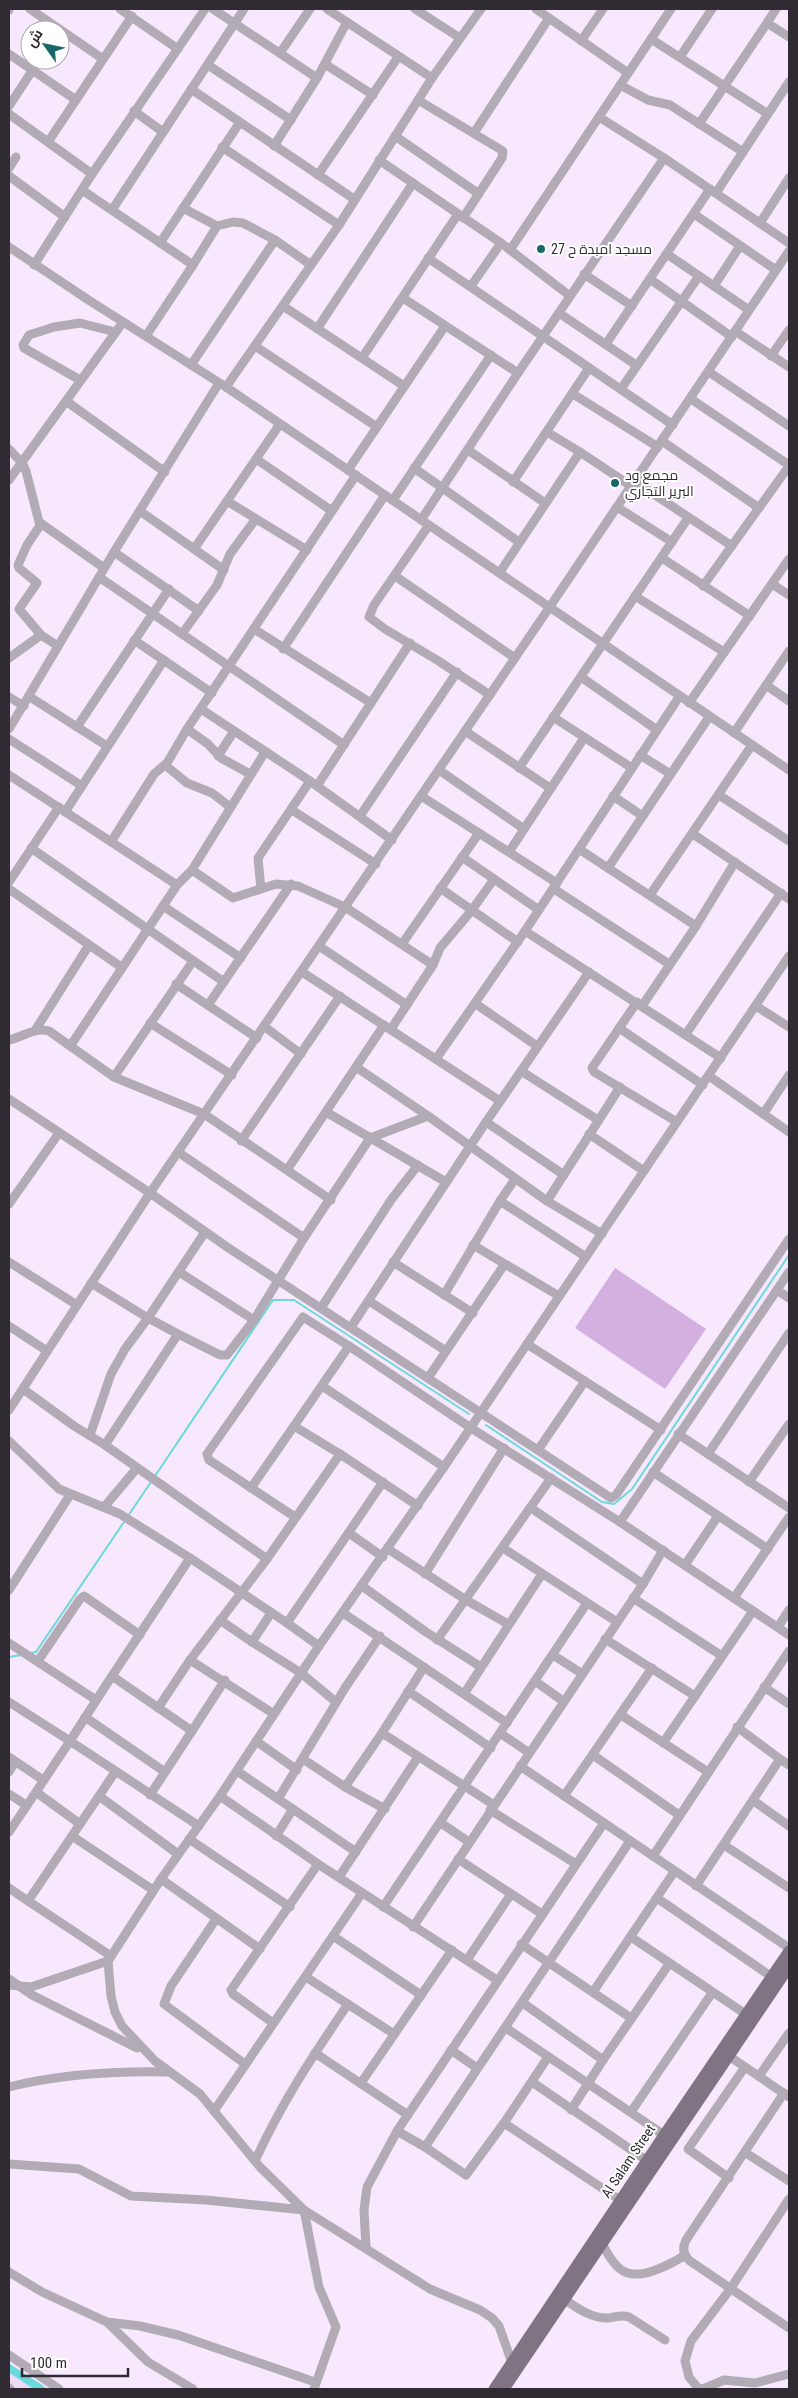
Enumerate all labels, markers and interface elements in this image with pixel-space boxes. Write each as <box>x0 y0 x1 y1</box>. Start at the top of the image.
north arrow <box>20 20 70 70</box>
text: ش <box>22 26 47 50</box>
place label: مسجد امبدة ح 27 <box>551 241 652 258</box>
marker: مسجد امبدة ح 27 <box>535 243 547 255</box>
place label: مجمع ود البرير التجاري <box>625 467 694 503</box>
marker: مجمع ود البرير التجاري <box>609 477 621 489</box>
street label: Al Salam Street <box>598 2121 658 2201</box>
scale bar <box>22 2346 129 2378</box>
text: 100 m <box>30 2354 67 2372</box>

